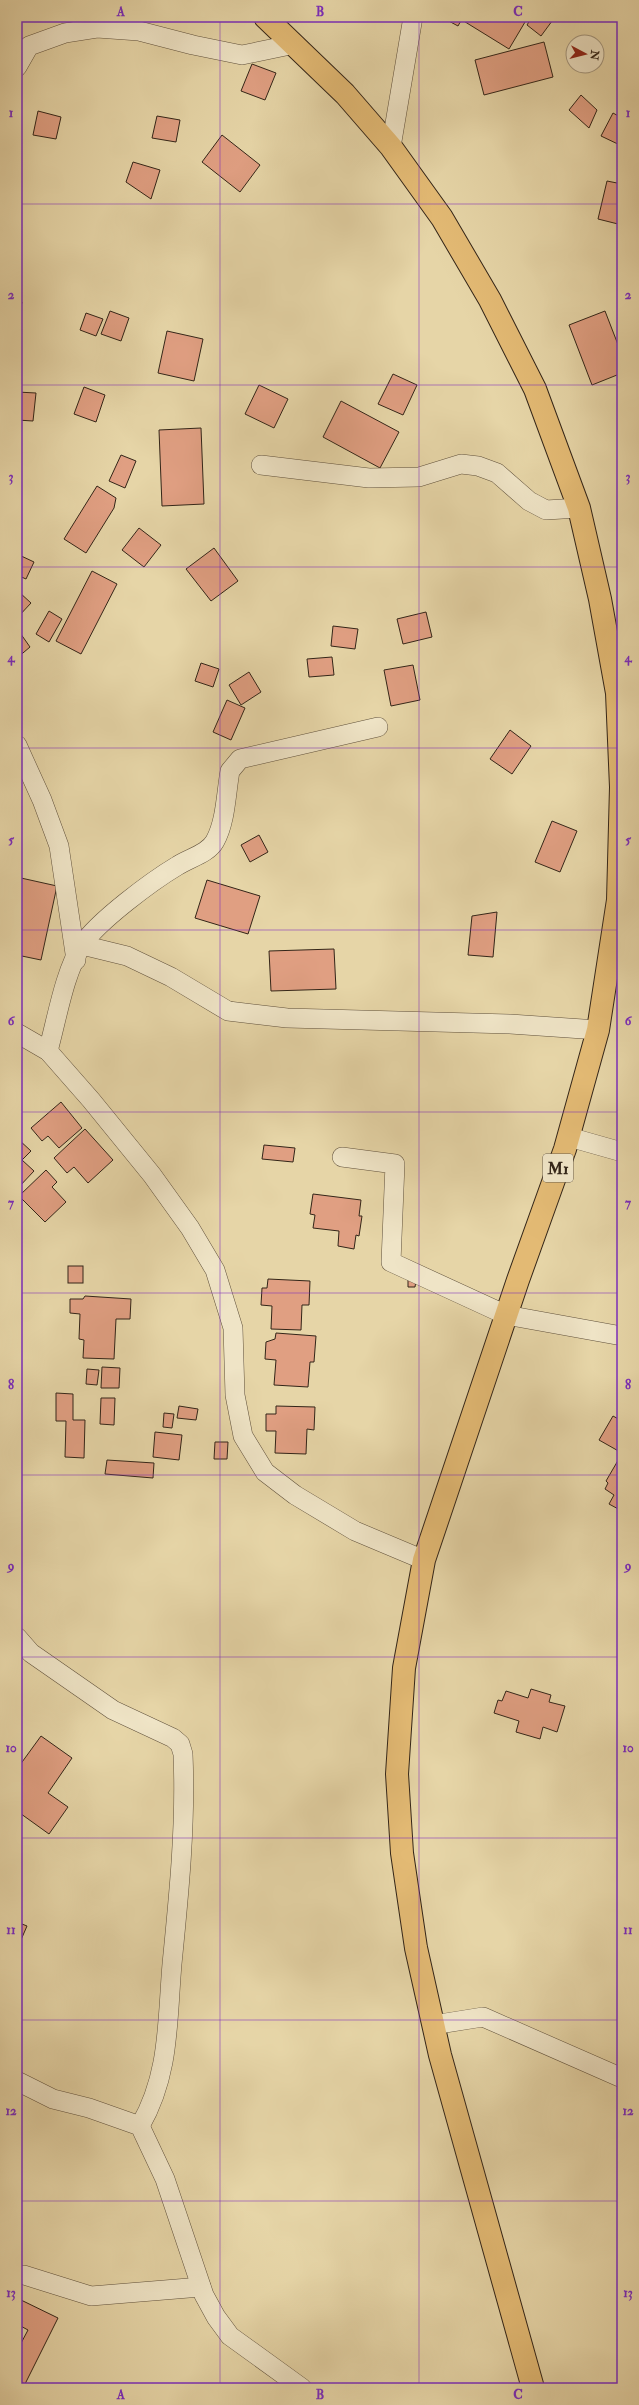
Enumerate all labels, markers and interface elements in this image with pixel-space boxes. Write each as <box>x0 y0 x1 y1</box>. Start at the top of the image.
text: A <box>116 4 126 20</box>
text: B <box>316 4 324 20</box>
text: C <box>513 4 523 20</box>
north arrow <box>565 34 605 74</box>
text: N <box>587 48 602 62</box>
text: 1 <box>9 105 14 121</box>
text: 1 <box>626 105 631 121</box>
text: 2 <box>8 287 15 303</box>
text: 2 <box>625 287 632 303</box>
text: 3 <box>9 469 14 485</box>
text: 3 <box>626 469 631 485</box>
text: 4 <box>6 650 15 666</box>
text: 4 <box>623 650 632 666</box>
text: 5 <box>8 832 14 848</box>
text: 5 <box>625 832 631 848</box>
text: 6 <box>8 1013 16 1029</box>
text: 6 <box>625 1013 633 1029</box>
road number: M1 <box>543 1154 573 1182</box>
text: 7 <box>8 1195 15 1211</box>
text: 7 <box>625 1195 632 1211</box>
text: 8 <box>8 1377 14 1393</box>
text: 8 <box>625 1377 631 1393</box>
text: 9 <box>6 1558 15 1574</box>
text: 9 <box>623 1558 632 1574</box>
text: 10 <box>5 1740 17 1756</box>
text: 10 <box>622 1740 634 1756</box>
text: 11 <box>6 1922 16 1938</box>
text: 11 <box>623 1922 633 1938</box>
text: 12 <box>5 2103 17 2119</box>
text: 12 <box>622 2103 634 2119</box>
text: 13 <box>6 2285 16 2301</box>
text: 13 <box>623 2285 633 2301</box>
text: A <box>116 2387 126 2403</box>
text: B <box>316 2387 324 2403</box>
text: C <box>513 2387 523 2403</box>

